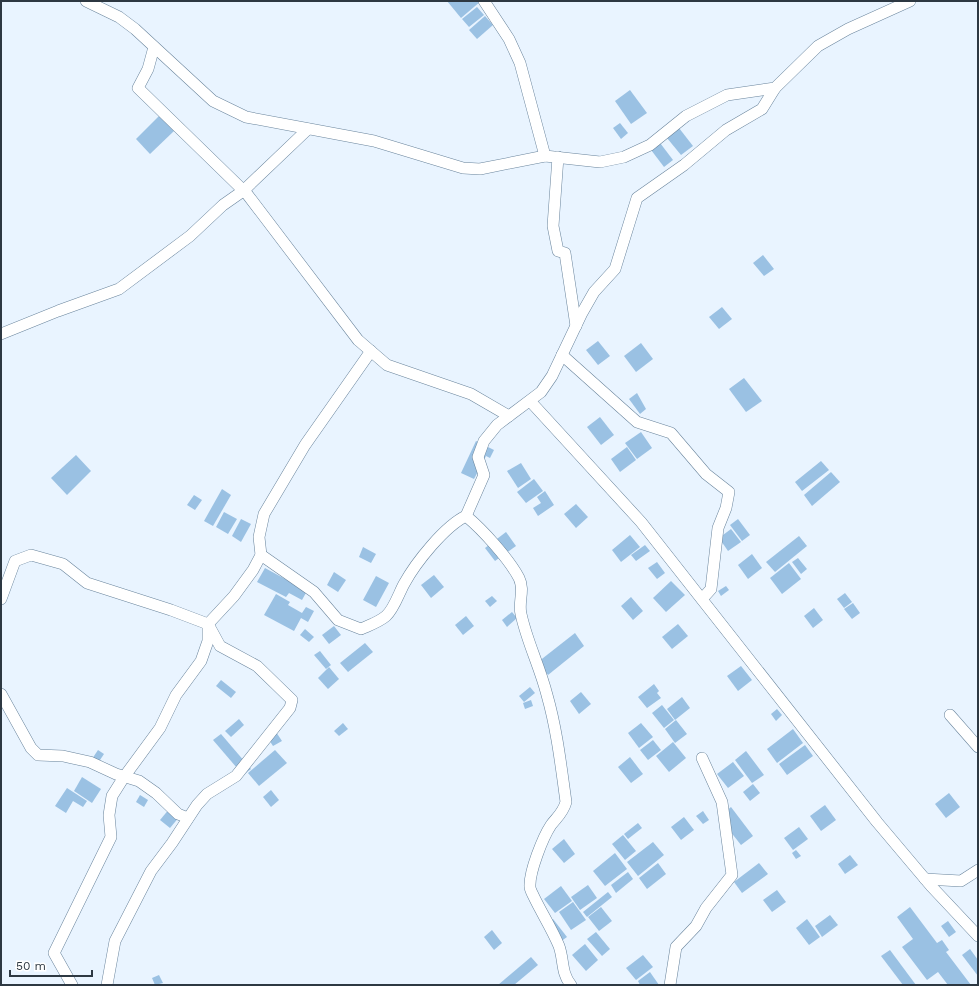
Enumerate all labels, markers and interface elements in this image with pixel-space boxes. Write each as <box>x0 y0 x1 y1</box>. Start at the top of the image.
scale bar <box>10 952 92 978</box>
text: 50 m <box>16 959 46 973</box>

